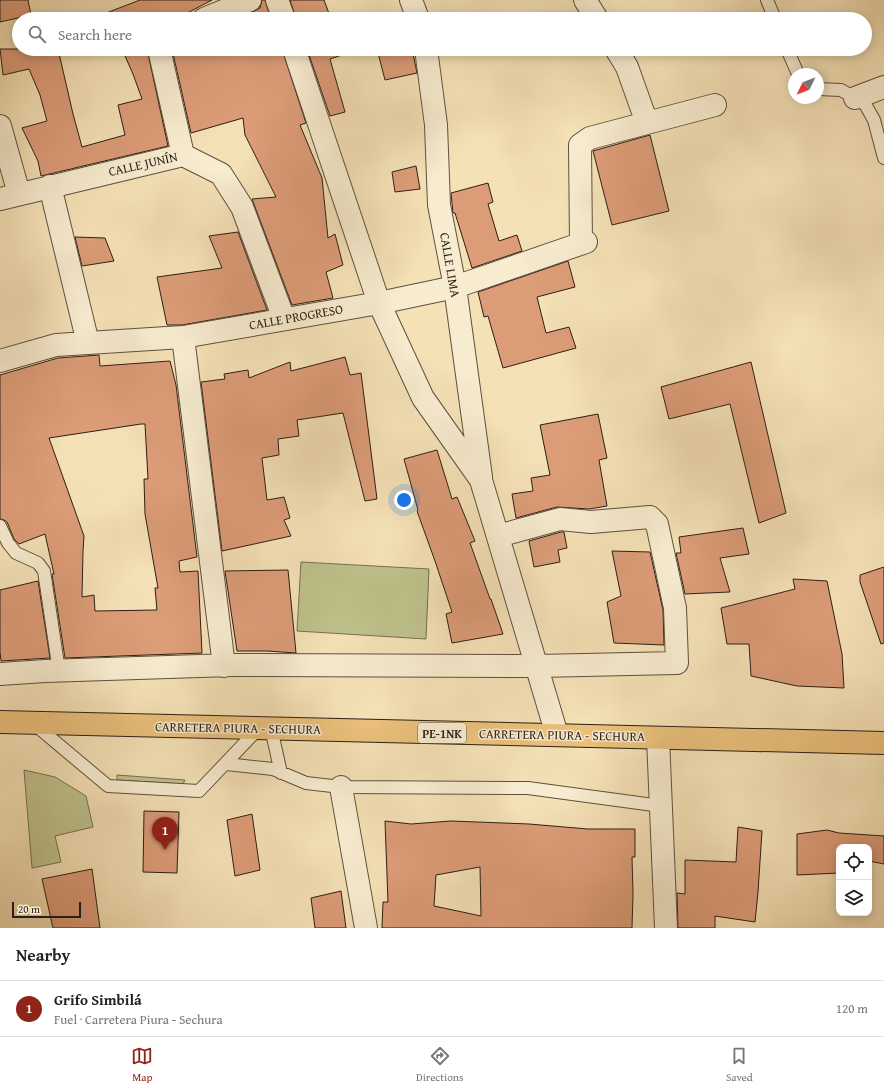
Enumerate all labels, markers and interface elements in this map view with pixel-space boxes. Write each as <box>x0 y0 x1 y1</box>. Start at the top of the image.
search box <box>12 12 872 56</box>
icon: search <box>26 23 48 45</box>
text: Search here <box>58 24 132 45</box>
north arrow <box>788 68 824 104</box>
street label: CALLE JUNÍN <box>107 147 180 181</box>
street label: CALLE LIMA <box>435 231 465 299</box>
street label: CALLE PROGRESO <box>248 299 345 335</box>
your location <box>394 490 414 510</box>
street label: CARRETERA PIURA - SECHURA <box>155 717 321 739</box>
road number: PE-1NK <box>418 723 466 743</box>
street label: CARRETERA PIURA - SECHURA <box>479 724 645 746</box>
pin: 1 <box>152 817 178 850</box>
map controls <box>836 844 872 916</box>
button: locate <box>836 844 872 880</box>
button: layers <box>836 880 872 916</box>
scale bar <box>12 900 81 919</box>
text: 20 m <box>18 901 40 917</box>
text: Nearby <box>16 942 70 967</box>
text: Grifo Simbilá <box>54 989 142 1010</box>
text: 1 <box>26 999 32 1018</box>
text: 120 m <box>836 999 868 1018</box>
text: Fuel · Carretera Piura - Sechura <box>54 1010 223 1029</box>
tab: Map <box>131 1045 153 1085</box>
tab: Directions <box>416 1045 463 1085</box>
tab: Saved <box>726 1045 753 1085</box>

